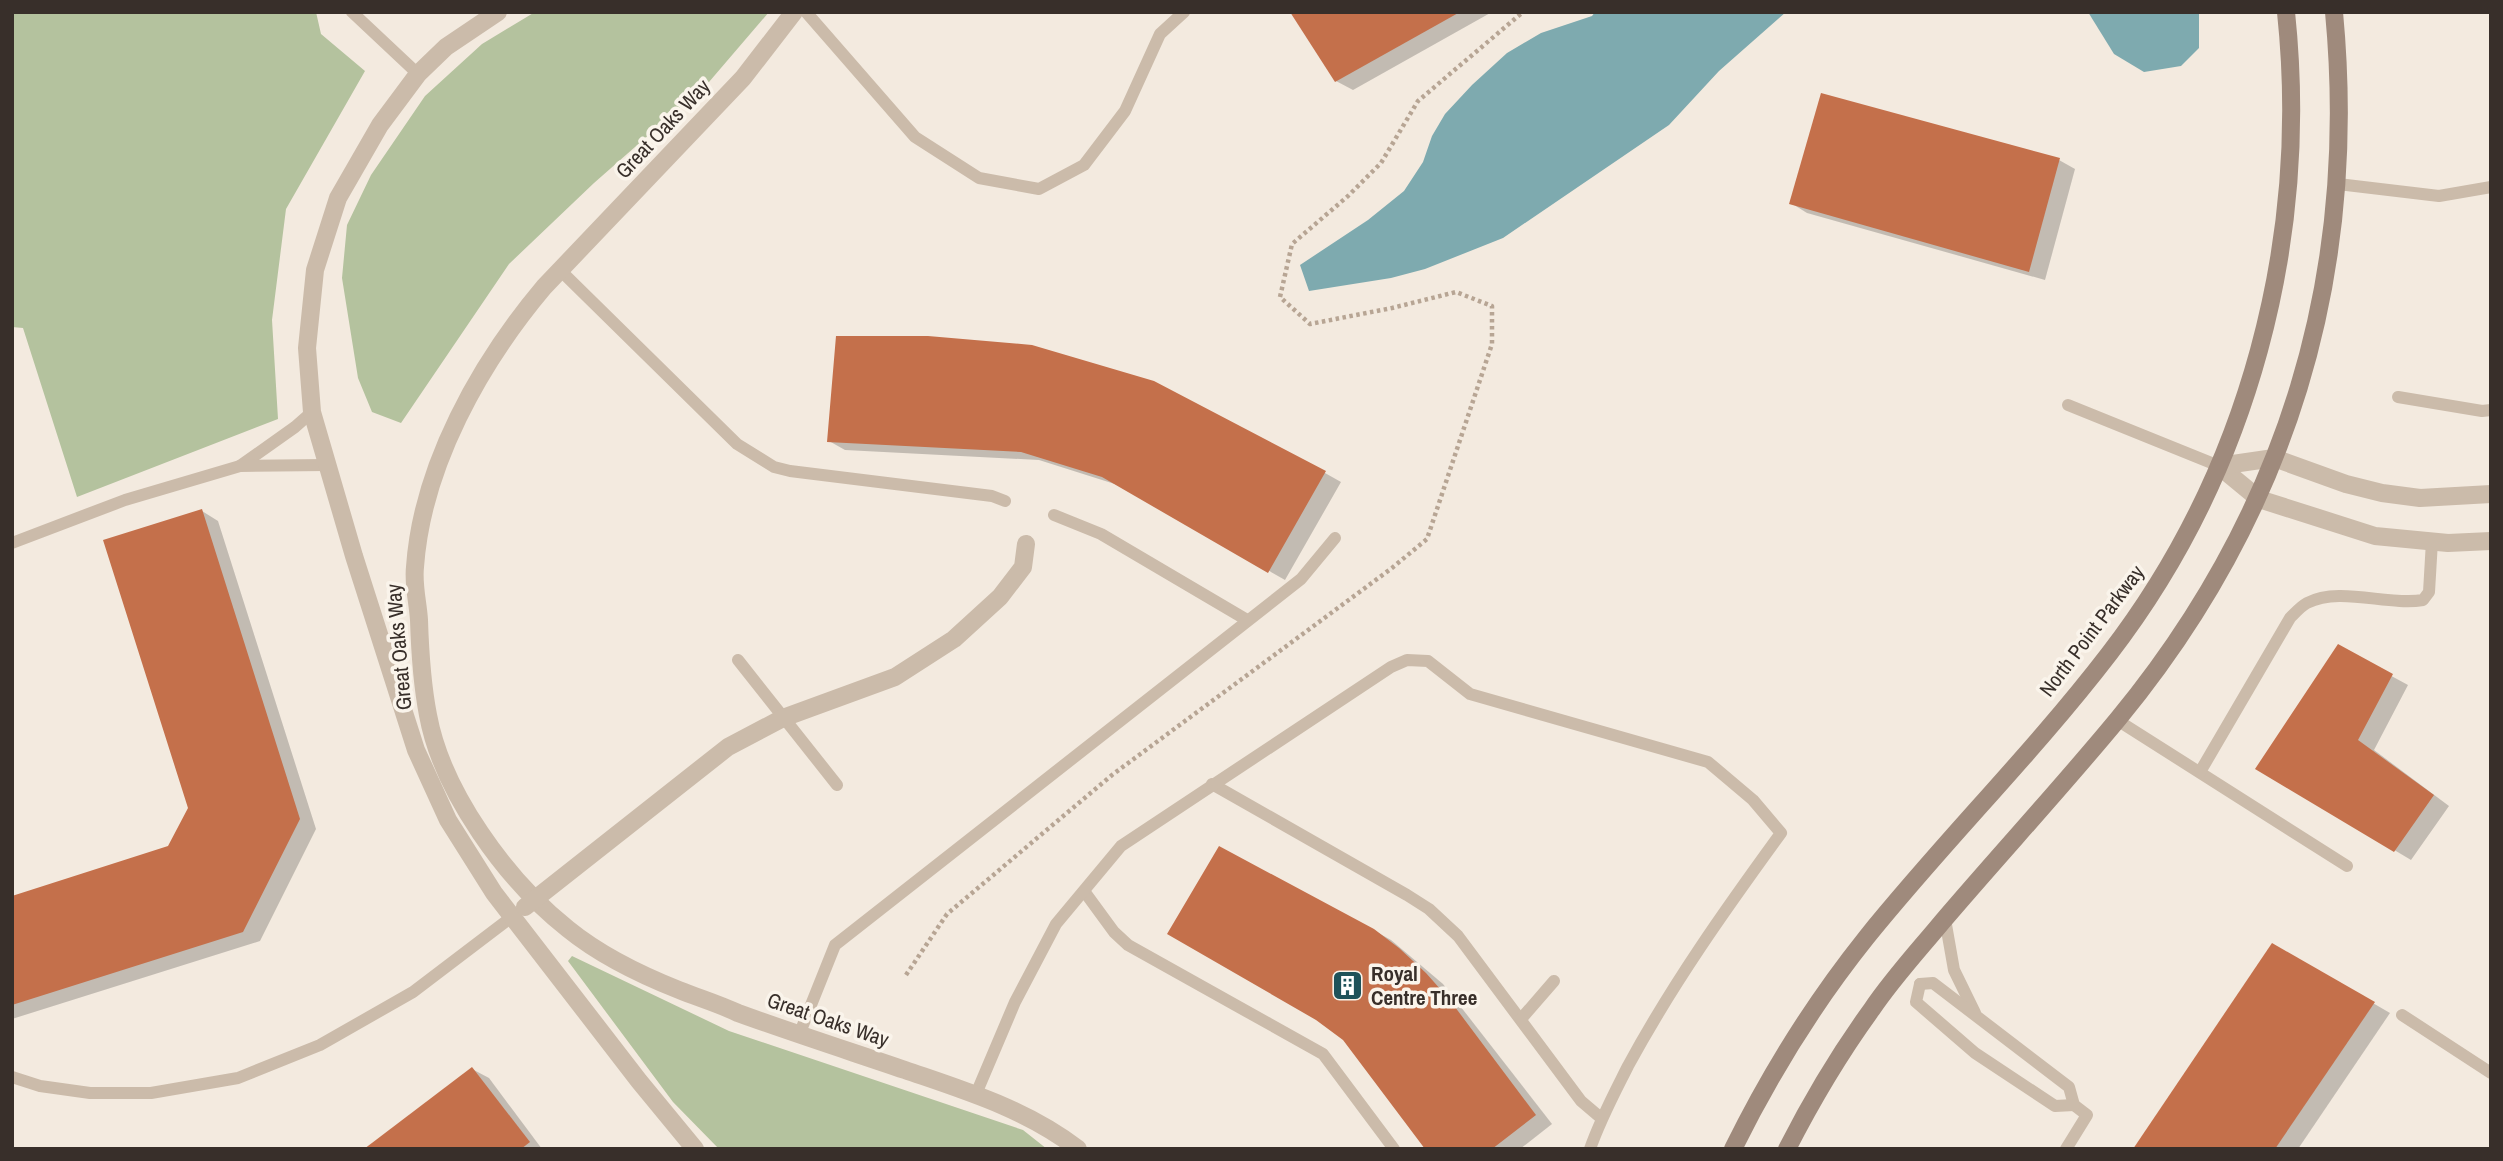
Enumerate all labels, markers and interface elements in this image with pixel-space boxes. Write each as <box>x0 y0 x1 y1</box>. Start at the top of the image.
street label: Great Oaks Way <box>609 72 717 185</box>
street label: North Point Parkway <box>2033 559 2151 702</box>
street label: Great Oaks Way <box>379 582 418 711</box>
place label: Royal Centre Three <box>1371 959 1477 1012</box>
building icon: Royal Centre Three <box>1331 969 1365 1003</box>
street label: Great Oaks Way <box>764 985 893 1054</box>

